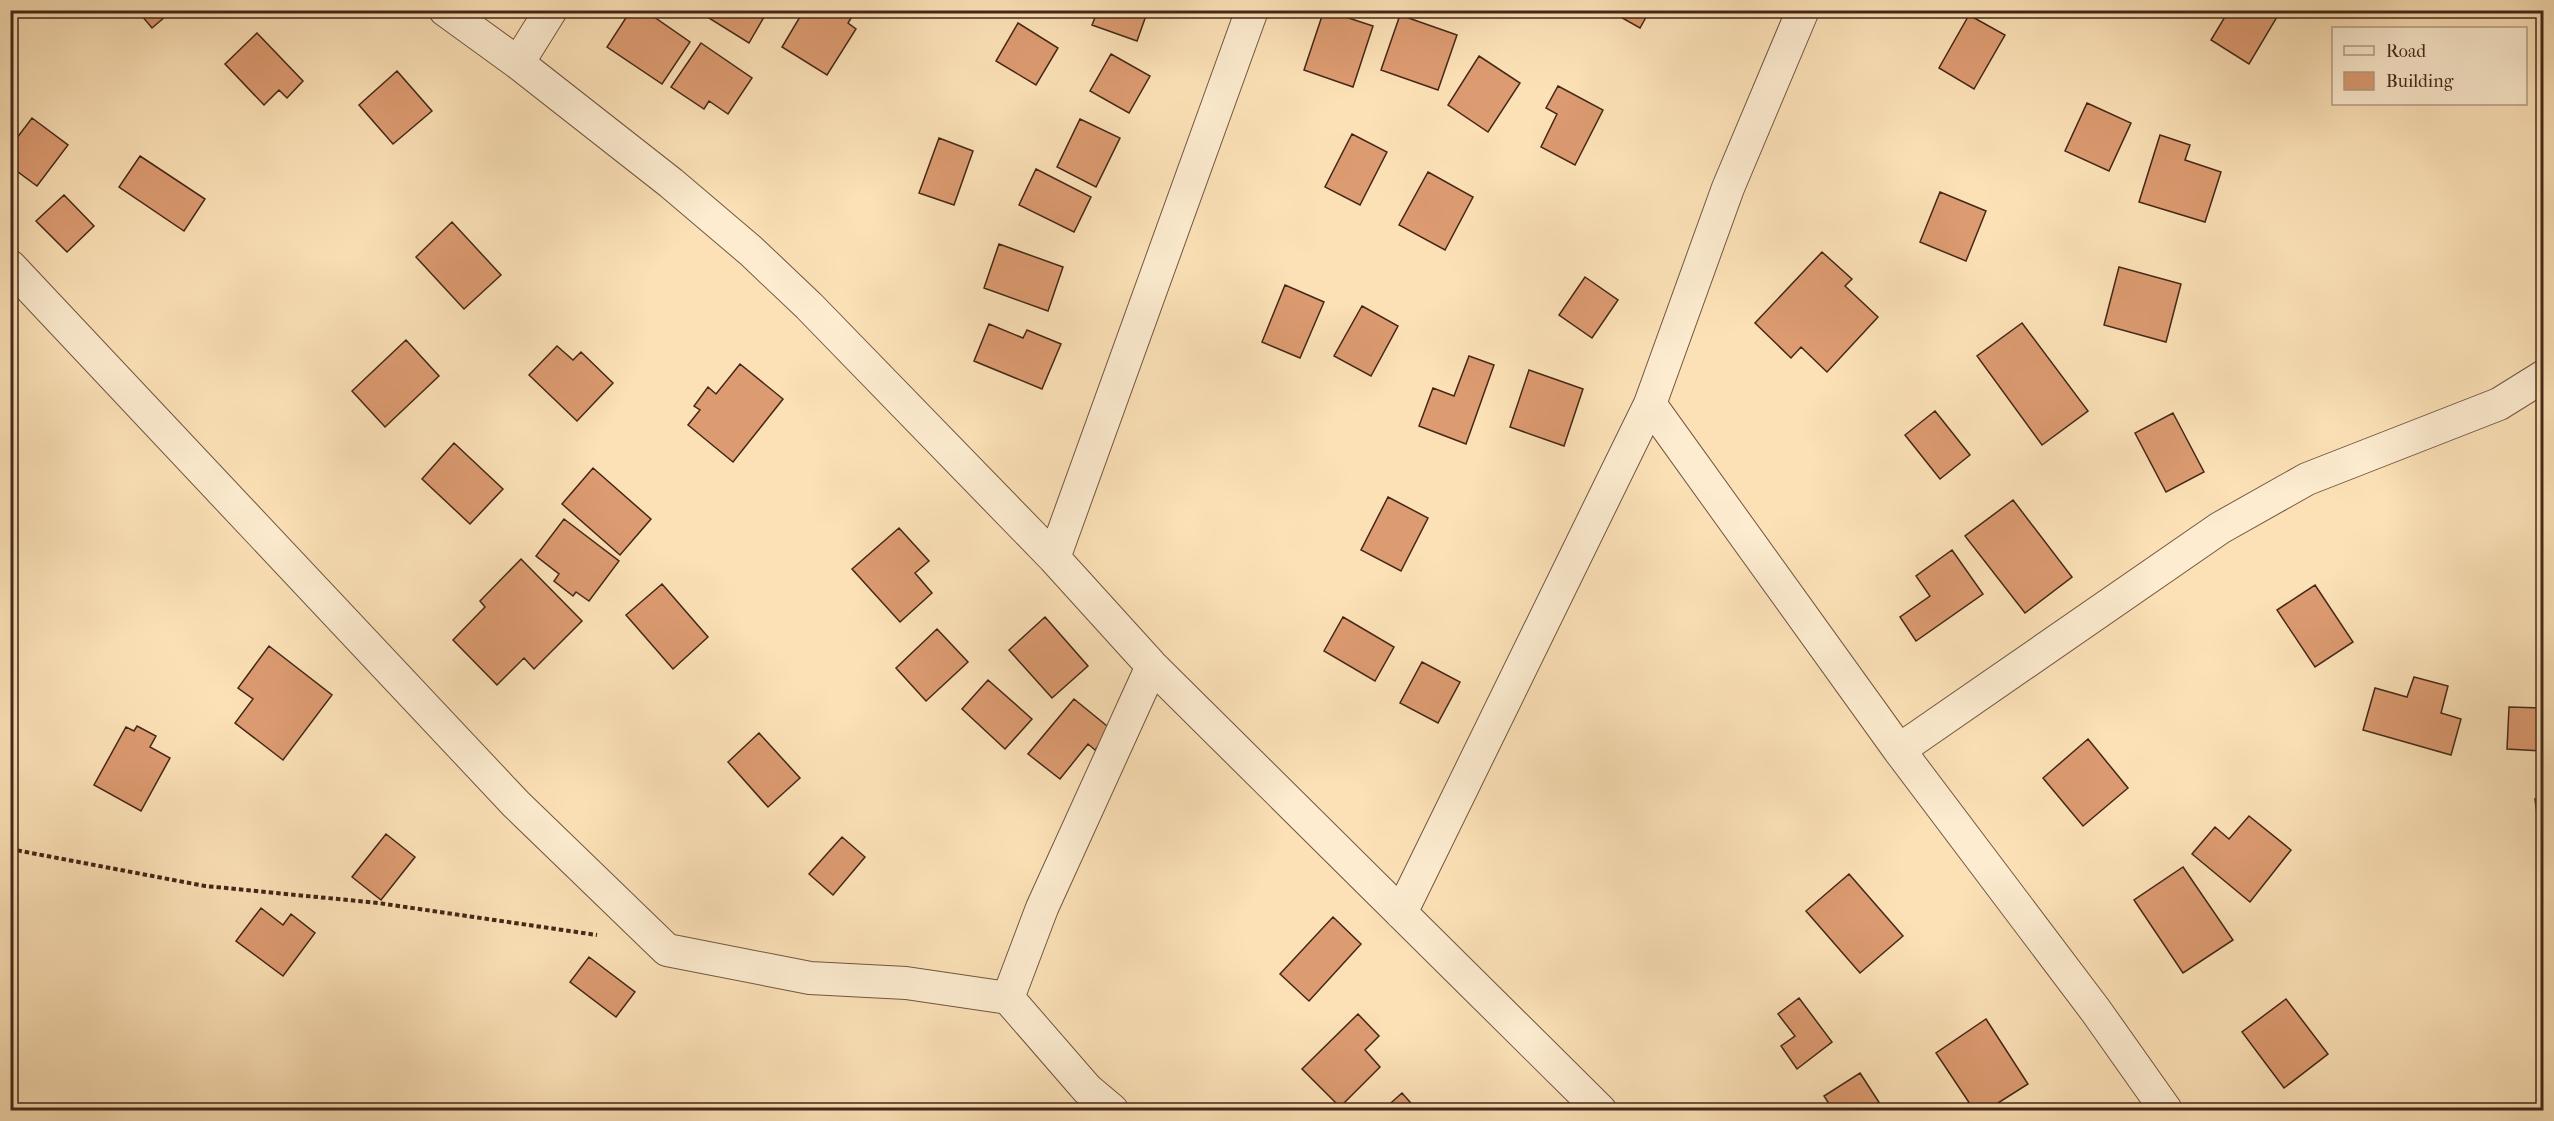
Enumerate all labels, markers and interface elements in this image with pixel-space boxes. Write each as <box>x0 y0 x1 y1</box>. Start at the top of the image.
legend <box>2332 27 2527 105</box>
text: Road <box>2386 41 2426 62</box>
text: Building <box>2386 71 2454 92</box>

